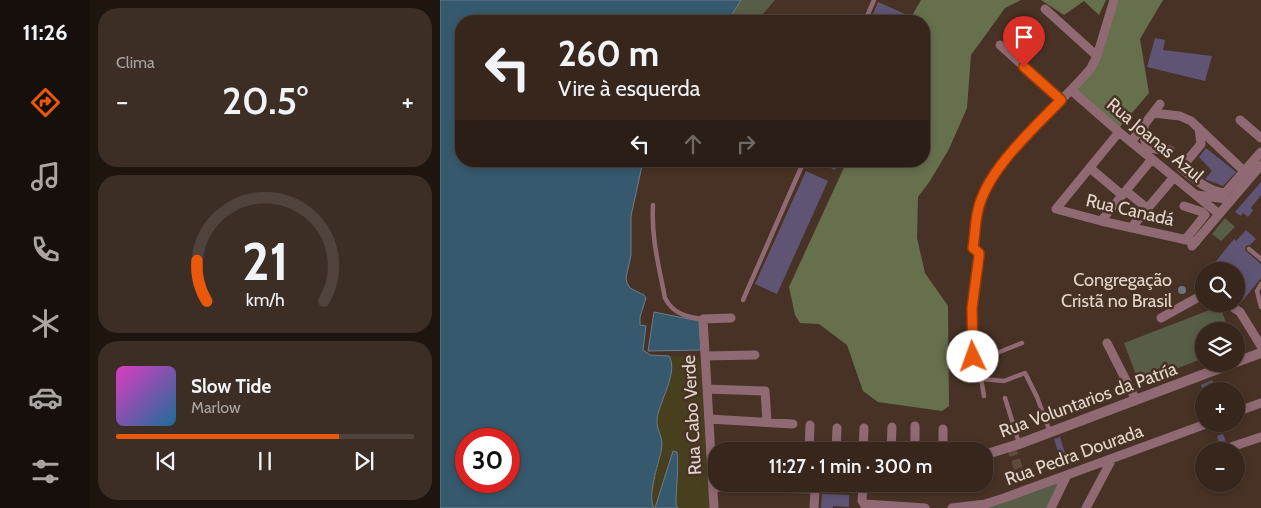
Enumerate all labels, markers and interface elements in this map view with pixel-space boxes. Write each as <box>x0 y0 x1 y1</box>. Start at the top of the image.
pin <box>1003 16 1045 67</box>
text: 11:26 <box>22 19 68 46</box>
icon: arrive <box>1010 23 1038 51</box>
text: 260 m <box>558 32 659 75</box>
icon: left <box>475 35 540 100</box>
text: Clima <box>116 53 155 72</box>
text: Vire à esquerda <box>558 75 700 102</box>
text: 20.5° <box>222 77 308 124</box>
text: − <box>116 84 128 118</box>
text: + <box>402 84 414 118</box>
icon: directions <box>28 85 63 120</box>
street label: Rua Joanas Azul <box>1102 93 1208 187</box>
icon: left <box>626 130 654 158</box>
icon: ahead <box>679 130 707 158</box>
icon: right <box>732 130 760 158</box>
icon: music <box>28 159 63 194</box>
street label: Rua Canadá <box>1084 189 1177 231</box>
text: 21 <box>242 230 288 293</box>
icon: phone <box>28 232 63 267</box>
map controls <box>1195 262 1245 492</box>
button: search <box>1195 262 1245 312</box>
place label: Congregação Cristã no Brasil <box>1061 269 1173 312</box>
marker: Congregação Cristã no Brasil <box>1176 284 1188 296</box>
text: km/h <box>245 289 285 310</box>
icon: climate <box>28 306 63 341</box>
button: layers <box>1195 322 1245 372</box>
position arrow <box>946 330 998 382</box>
street label: Rua Cabo Verde <box>678 354 706 476</box>
street label: Rua Voluntarios da Patría <box>996 358 1180 442</box>
text: Slow Tide <box>191 375 271 398</box>
icon: car <box>28 380 63 415</box>
button: + <box>1195 382 1245 432</box>
text: Marlow <box>191 398 241 417</box>
street label: Rua Pedra Dourada <box>1002 420 1146 490</box>
speed limit sign: 30 <box>455 428 520 493</box>
button: − <box>1195 442 1245 492</box>
icon: previous <box>152 447 180 475</box>
icon: pause <box>251 447 279 475</box>
icon: next <box>350 447 378 475</box>
icon: filters <box>28 454 63 489</box>
text: 11:27 · 1 min · 300 m <box>769 455 932 478</box>

